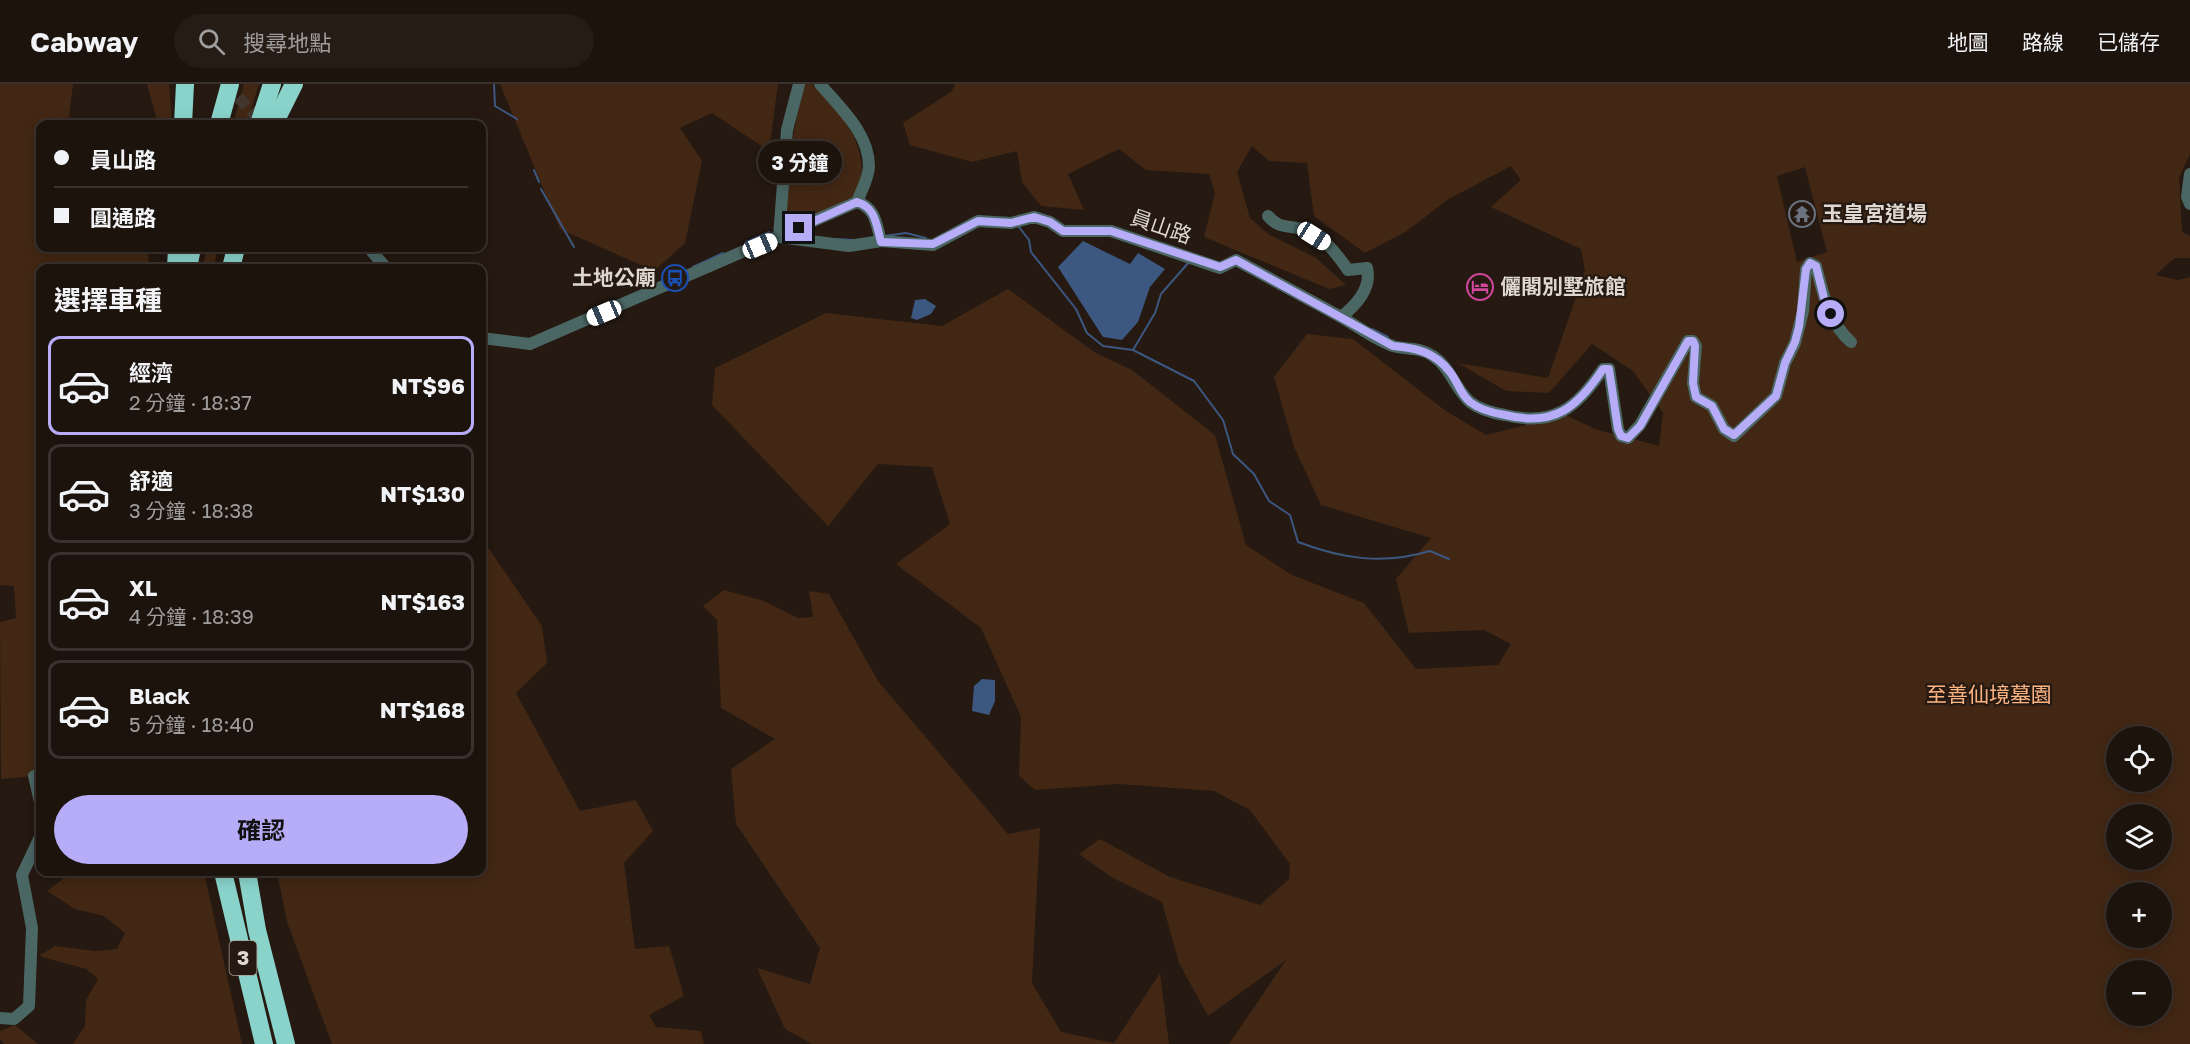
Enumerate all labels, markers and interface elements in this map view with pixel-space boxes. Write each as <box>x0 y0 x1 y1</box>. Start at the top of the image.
search box <box>174 14 594 68</box>
text: Cabway <box>30 25 138 58</box>
icon: search <box>195 25 228 58</box>
text: 搜尋地點 <box>243 29 331 56</box>
text: 地圖 <box>1947 29 1989 55</box>
text: 路線 <box>2022 29 2064 55</box>
text: 已儲存 <box>2097 29 2160 55</box>
callout: 3 分鐘 <box>757 141 841 183</box>
text: 員山路 <box>90 146 156 173</box>
text: 3 分鐘 <box>771 150 829 174</box>
temple icon: 玉皇宮道場 <box>1787 199 1817 229</box>
place label: 玉皇宮道場 <box>1822 200 1927 226</box>
text: 圓通路 <box>90 204 156 231</box>
street label: 員山路 <box>1127 204 1195 249</box>
route end <box>785 214 812 241</box>
car <box>1294 219 1334 253</box>
car <box>740 231 780 261</box>
bus stop icon: 土地公廟 <box>660 263 690 293</box>
place label: 土地公廟 <box>572 264 656 290</box>
hotel icon: 儷閣別墅旅館 <box>1465 272 1495 302</box>
place label: 儷閣別墅旅館 <box>1500 273 1626 299</box>
text: 選擇車種 <box>54 284 162 316</box>
car <box>584 298 624 328</box>
route start <box>1817 300 1844 327</box>
icon: car <box>57 359 111 413</box>
text: 經濟 <box>129 359 173 386</box>
text: NT$96 <box>391 372 465 399</box>
text: 2 分鐘 · 18:37 <box>129 390 252 414</box>
icon: car <box>57 467 111 521</box>
text: 舒適 <box>129 467 173 494</box>
text: NT$130 <box>380 480 465 507</box>
text: 3 分鐘 · 18:38 <box>129 498 254 522</box>
text: XL <box>129 574 157 601</box>
icon: car <box>57 575 111 629</box>
text: NT$163 <box>381 588 465 615</box>
text: 4 分鐘 · 18:39 <box>129 604 254 628</box>
park label: 至善仙境墓園 <box>1926 681 2052 707</box>
text: Black <box>129 682 190 709</box>
icon: car <box>57 683 111 737</box>
text: NT$168 <box>380 696 465 723</box>
text: 5 分鐘 · 18:40 <box>129 712 254 736</box>
map controls <box>2106 726 2172 1026</box>
button: locate <box>2106 726 2172 792</box>
button: 確認 <box>54 795 468 864</box>
button: layers <box>2106 804 2172 870</box>
button: + <box>2106 882 2172 948</box>
road number: 3 <box>230 941 256 975</box>
button: − <box>2106 960 2172 1026</box>

